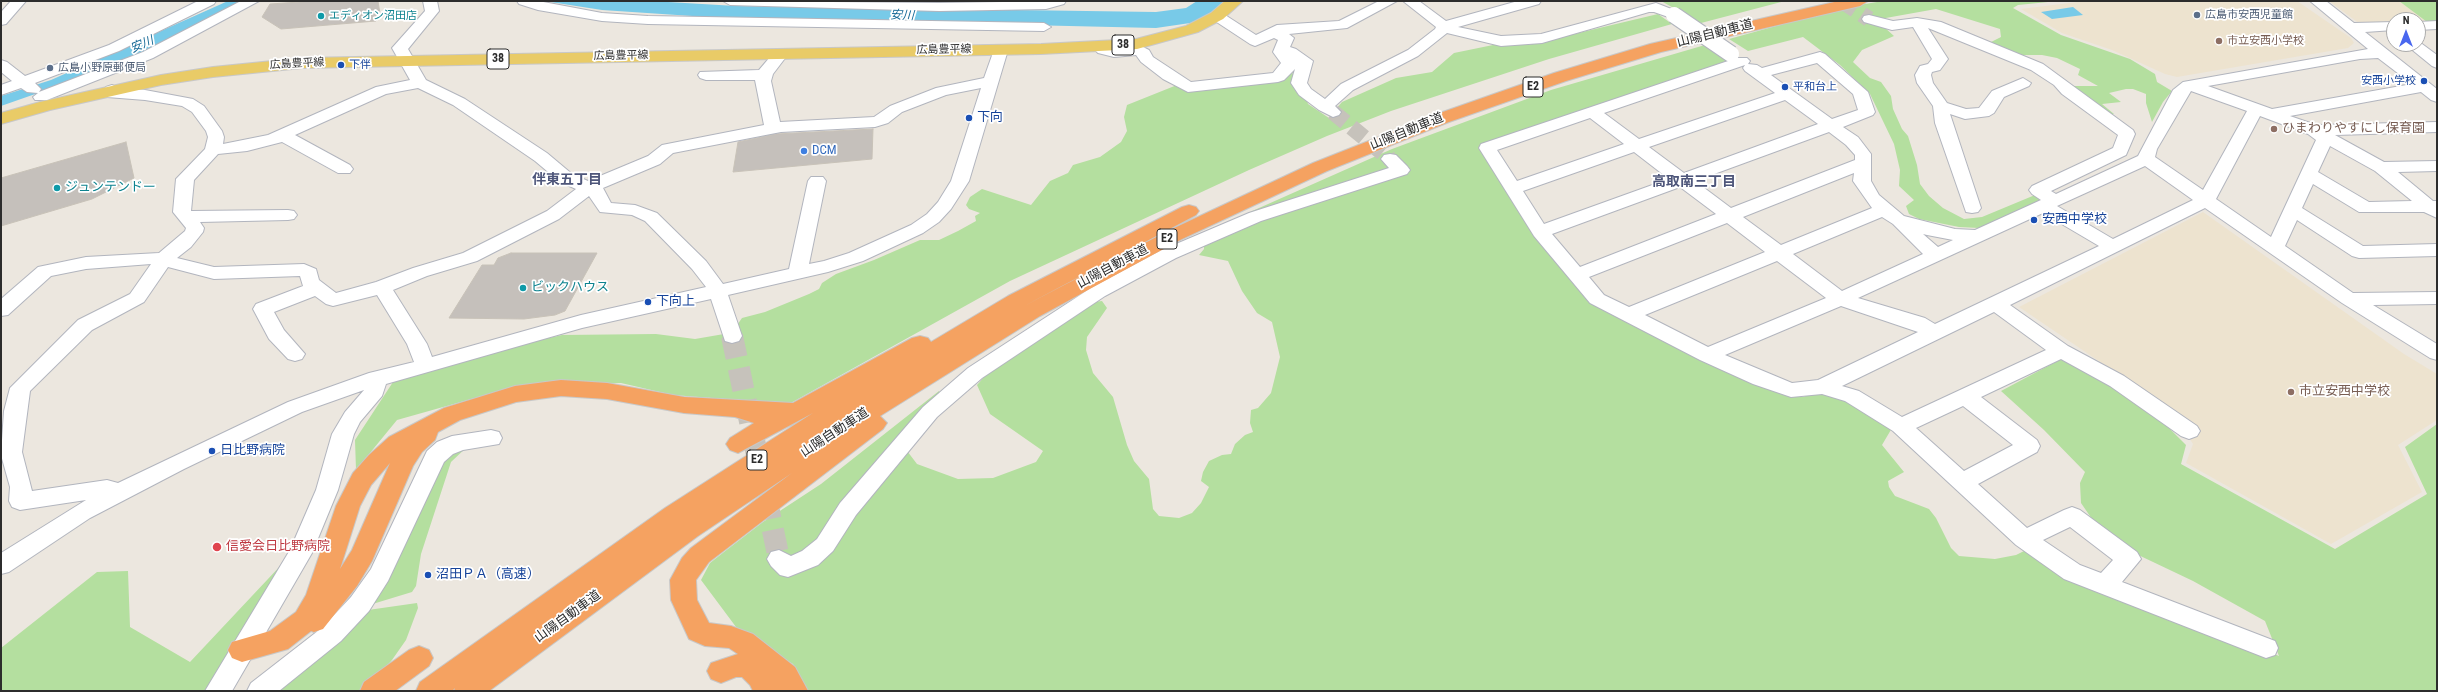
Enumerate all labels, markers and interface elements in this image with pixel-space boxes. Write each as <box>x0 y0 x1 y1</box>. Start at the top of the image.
water label: 安川 <box>890 8 914 24</box>
place label: 広島市安西児童館 <box>2205 8 2293 22</box>
place label: エディオン沼田店 <box>329 9 417 23</box>
marker: 広島市安西児童館 <box>2192 10 2202 20</box>
marker: エディオン沼田店 <box>316 11 326 21</box>
north arrow <box>2386 12 2426 52</box>
text: N <box>2403 14 2409 27</box>
street label: 山陽自動車道 <box>1675 17 1755 51</box>
water label: 安川 <box>128 34 156 56</box>
place label: 市立安西小学校 <box>2227 34 2304 48</box>
road number: 38 <box>1112 35 1134 55</box>
marker: 市立安西小学校 <box>2214 36 2224 46</box>
street label: 広島豊平線 <box>916 43 972 57</box>
road number: 38 <box>487 49 509 69</box>
street label: 広島豊平線 <box>593 49 649 63</box>
street label: 広島豊平線 <box>269 56 325 72</box>
place label: 下伴 <box>349 58 371 72</box>
marker: 下伴 <box>336 60 346 70</box>
place label: 広島小野原郵便局 <box>58 61 146 75</box>
marker: 広島小野原郵便局 <box>45 63 55 73</box>
place label: 安西小学校 <box>2361 74 2416 88</box>
marker: 安西小学校 <box>2419 76 2429 86</box>
road number: E2 <box>1523 77 1543 97</box>
place label: 平和台上 <box>1793 80 1837 94</box>
marker: 平和台上 <box>1780 82 1790 92</box>
place label: 下向 <box>977 110 1003 126</box>
street label: 山陽自動車道 <box>1368 110 1446 154</box>
marker: 下向 <box>964 113 974 123</box>
place label: ひまわりやすにし保育園 <box>2282 121 2425 137</box>
marker: ひまわりやすにし保育園 <box>2269 124 2279 134</box>
place label: DCM <box>812 143 837 159</box>
marker: DCM <box>799 146 809 156</box>
district label: 伴東五丁目 <box>532 172 602 188</box>
district label: 高取南三丁目 <box>1652 174 1736 190</box>
place label: ジュンテンドー <box>65 180 156 196</box>
marker: ジュンテンドー <box>52 183 62 193</box>
place label: 安西中学校 <box>2042 212 2107 228</box>
marker: 安西中学校 <box>2029 215 2039 225</box>
road number: E2 <box>1157 229 1177 249</box>
street label: 山陽自動車道 <box>1075 242 1151 292</box>
place label: ビックハウス <box>531 280 609 296</box>
marker: ビックハウス <box>518 283 528 293</box>
place label: 下向上 <box>656 294 695 310</box>
marker: 下向上 <box>643 297 653 307</box>
place label: 市立安西中学校 <box>2299 384 2390 400</box>
marker: 市立安西中学校 <box>2286 387 2296 397</box>
street label: 山陽自動車道 <box>798 405 872 461</box>
place label: 日比野病院 <box>220 443 285 459</box>
marker: 日比野病院 <box>207 446 217 456</box>
road number: E2 <box>747 450 767 470</box>
place label: 信愛会日比野病院 <box>226 539 330 555</box>
marker: 信愛会日比野病院 <box>211 541 223 553</box>
place label: 沼田ＰＡ（高速） <box>436 567 540 583</box>
marker: 沼田ＰＡ（高速） <box>423 570 433 580</box>
street label: 山陽自動車道 <box>532 588 604 646</box>

